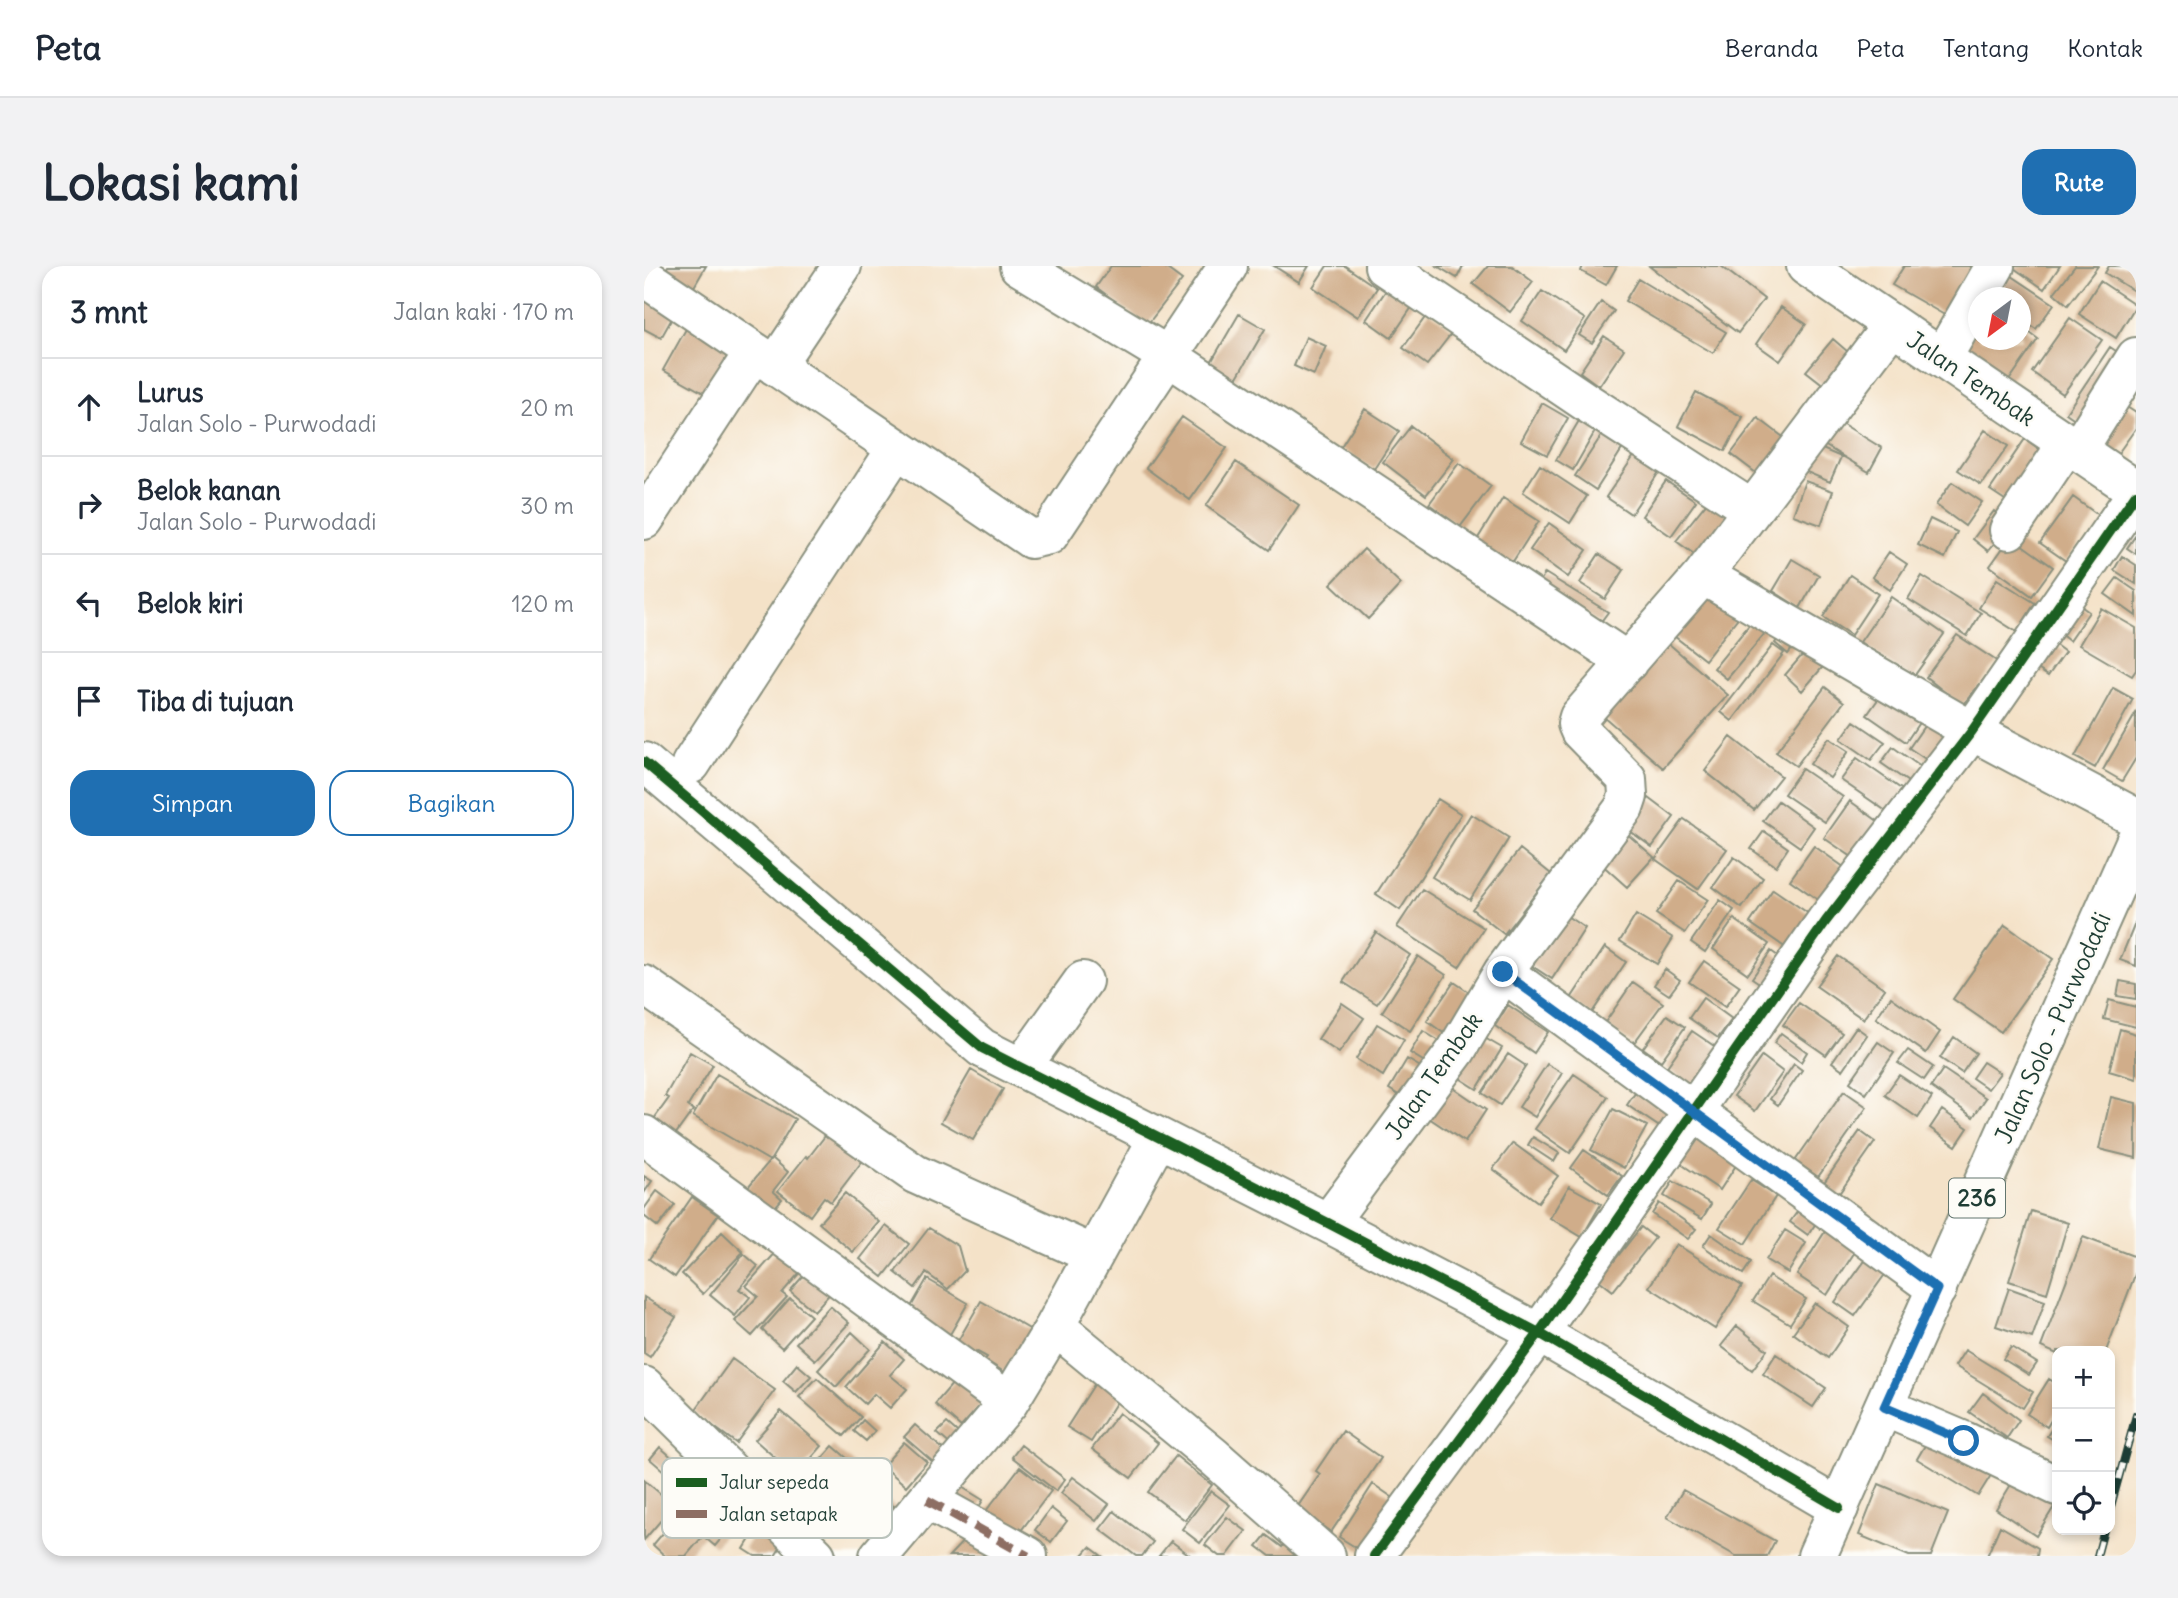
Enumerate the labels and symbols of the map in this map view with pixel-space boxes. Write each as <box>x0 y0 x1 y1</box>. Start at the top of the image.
north arrow <box>1968 287 2031 350</box>
street label: Jalan Tembak <box>1902 324 2042 432</box>
street label: Jalan Solo - Purwodadi <box>1988 907 2117 1148</box>
route end <box>1487 956 1518 987</box>
street label: Jalan Tembak <box>1378 1006 1488 1145</box>
road number: 236 <box>1949 1178 2005 1217</box>
route start <box>1948 1425 1979 1456</box>
legend <box>662 1458 892 1538</box>
text: Jalur sepeda <box>719 1470 829 1494</box>
text: Jalan setapak <box>719 1502 838 1526</box>

